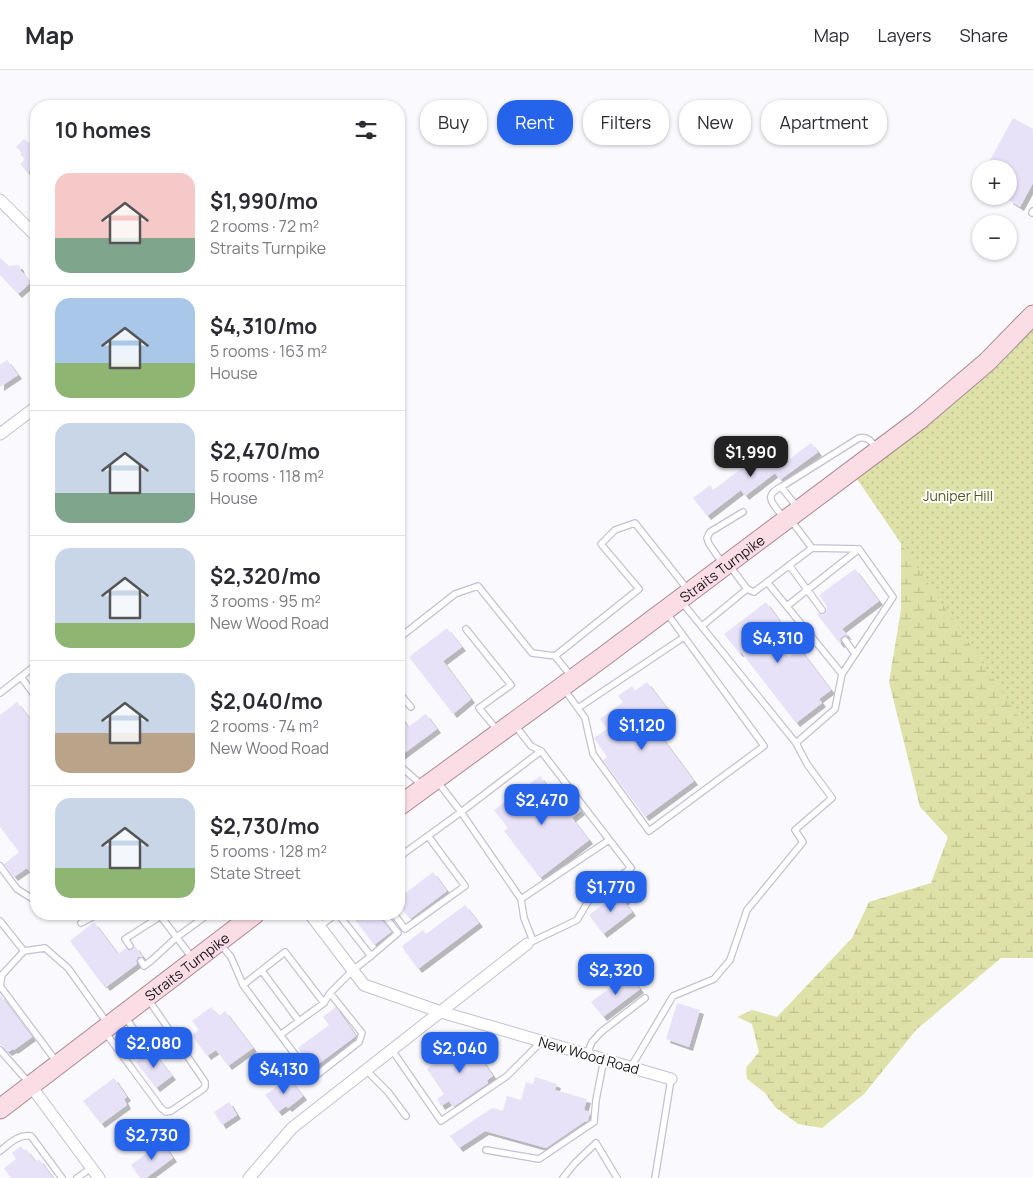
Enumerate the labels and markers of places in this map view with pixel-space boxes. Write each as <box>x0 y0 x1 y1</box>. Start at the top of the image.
pin: $1,990 <box>710 436 792 478</box>
pin: $4,310 <box>737 622 819 664</box>
pin: $1,120 <box>601 708 683 751</box>
pin: $2,470 <box>501 784 583 826</box>
pin: $1,770 <box>570 870 652 913</box>
pin: $2,320 <box>575 954 657 996</box>
pin: $2,080 <box>113 1026 195 1069</box>
pin: $2,040 <box>419 1032 501 1074</box>
pin: $4,130 <box>243 1052 325 1095</box>
pin: $2,730 <box>111 1118 193 1161</box>

